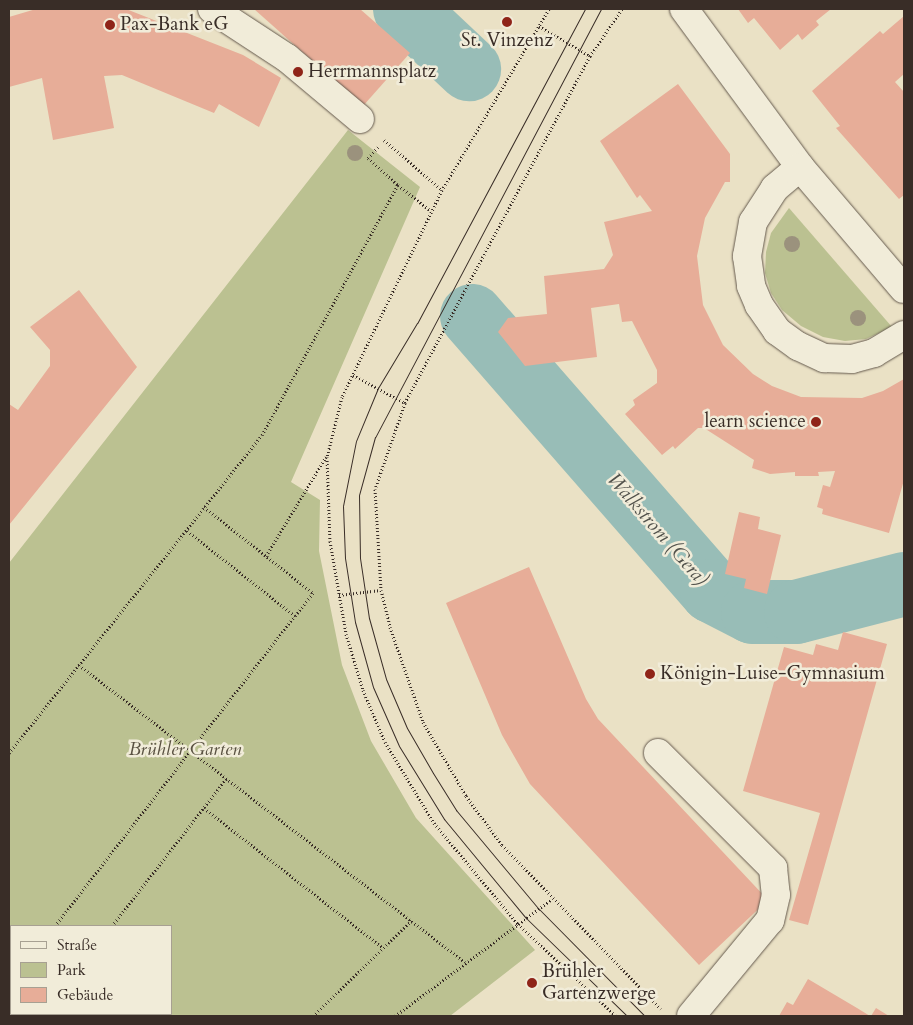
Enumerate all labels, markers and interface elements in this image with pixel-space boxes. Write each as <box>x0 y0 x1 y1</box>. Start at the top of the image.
place label: Pax-Bank eG <box>120 14 228 36</box>
marker: St. Vinzenz <box>501 16 513 28</box>
marker: Pax-Bank eG <box>104 19 116 31</box>
place label: St. Vinzenz <box>461 30 553 52</box>
place label: Herrmannsplatz <box>308 61 436 83</box>
marker: Herrmannsplatz <box>292 66 304 78</box>
place label: learn science <box>704 411 806 433</box>
marker: learn science <box>810 416 822 428</box>
water label: Walkstrom (Gera) <box>602 468 714 590</box>
place label: Königin-Luise-Gymnasium <box>660 663 885 685</box>
marker: Königin-Luise-Gymnasium <box>644 668 656 680</box>
park label: Brühler Garten <box>129 739 241 761</box>
legend <box>10 925 172 1015</box>
text: Straße <box>57 935 97 955</box>
text: Park <box>57 960 86 980</box>
place label: Brühler Gartenzwerge <box>542 961 656 1005</box>
marker: Brühler Gartenzwerge <box>526 977 538 989</box>
text: Gebäude <box>57 985 113 1005</box>

